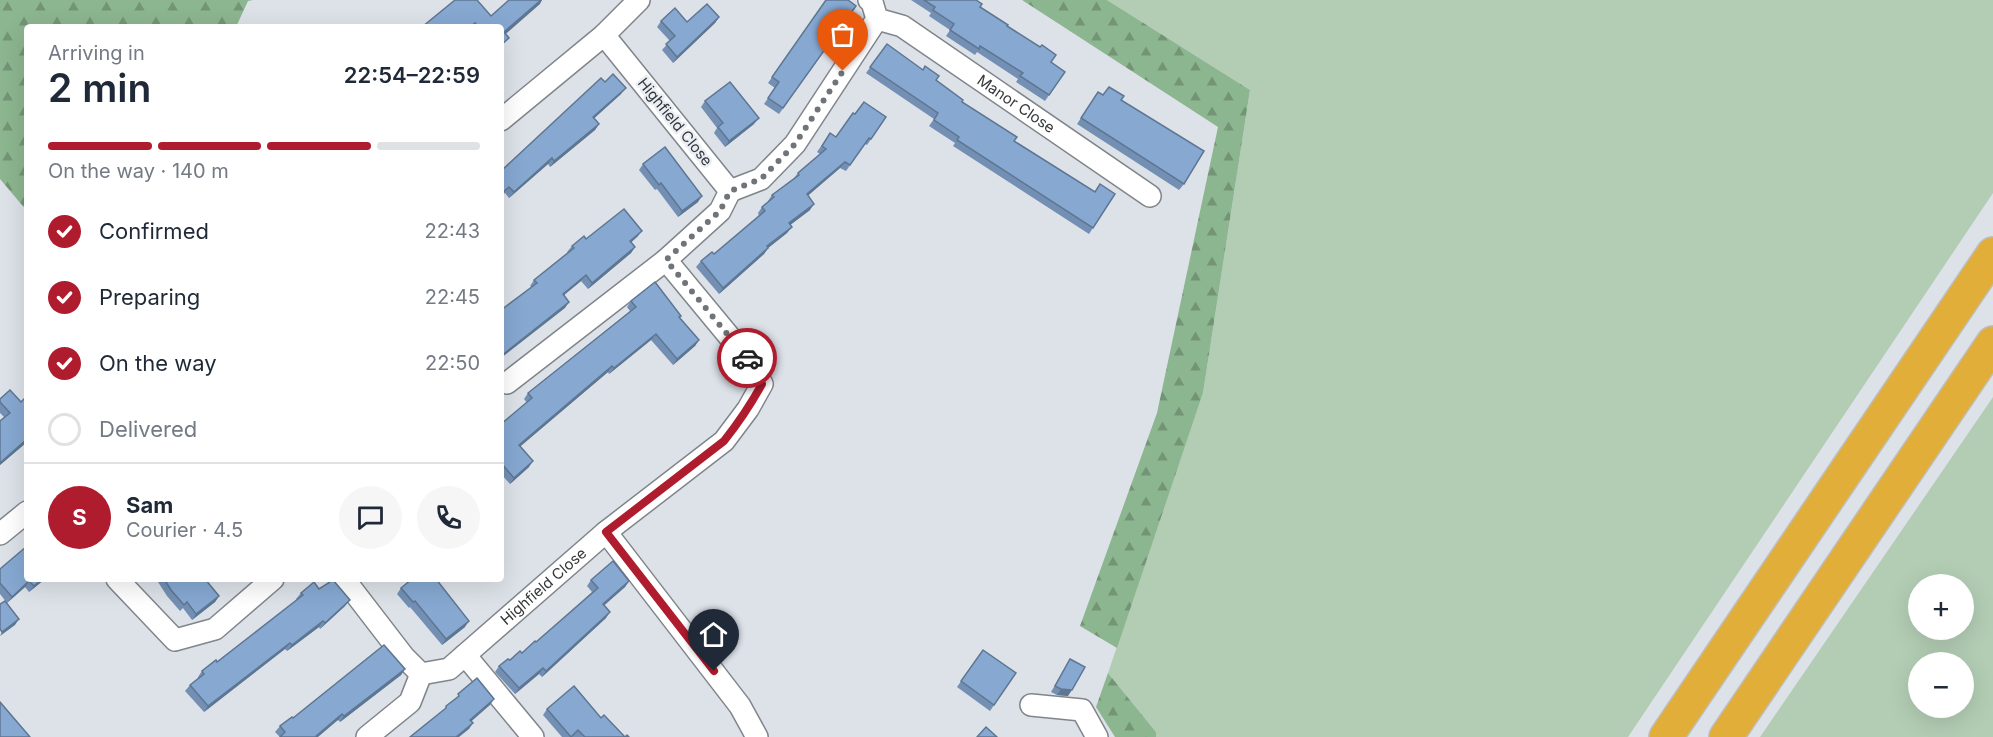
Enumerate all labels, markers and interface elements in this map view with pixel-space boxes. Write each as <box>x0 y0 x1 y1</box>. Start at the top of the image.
pin <box>817 9 868 71</box>
icon: bag <box>826 18 859 51</box>
text: Arriving in <box>48 41 145 65</box>
text: 22:54–22:59 <box>344 62 480 88</box>
text: 2 min <box>48 64 151 111</box>
street label: Manor Close <box>974 70 1059 137</box>
street label: Highfield Close <box>634 74 717 170</box>
text: On the way · 140 m <box>48 159 229 183</box>
icon: check <box>48 215 81 248</box>
text: Confirmed <box>99 218 209 244</box>
text: 22:43 <box>425 219 480 243</box>
icon: check <box>48 281 81 314</box>
text: Preparing <box>99 284 200 310</box>
text: 22:45 <box>425 285 480 309</box>
courier <box>717 328 777 388</box>
icon: car <box>731 342 764 375</box>
icon: check <box>48 347 81 380</box>
text: On the way <box>99 350 217 376</box>
text: 22:50 <box>425 351 480 375</box>
text: Delivered <box>99 416 197 442</box>
button: chat <box>339 486 402 549</box>
button: phone <box>417 486 480 549</box>
text: Sam <box>126 492 173 518</box>
text: S <box>72 504 87 530</box>
text: Courier · 4.5 <box>126 518 243 542</box>
street label: Highfield Close <box>496 543 590 629</box>
map controls <box>1908 574 1974 718</box>
button: + <box>1908 574 1974 640</box>
pin <box>688 609 739 671</box>
icon: home <box>697 618 730 651</box>
button: − <box>1908 652 1974 718</box>

